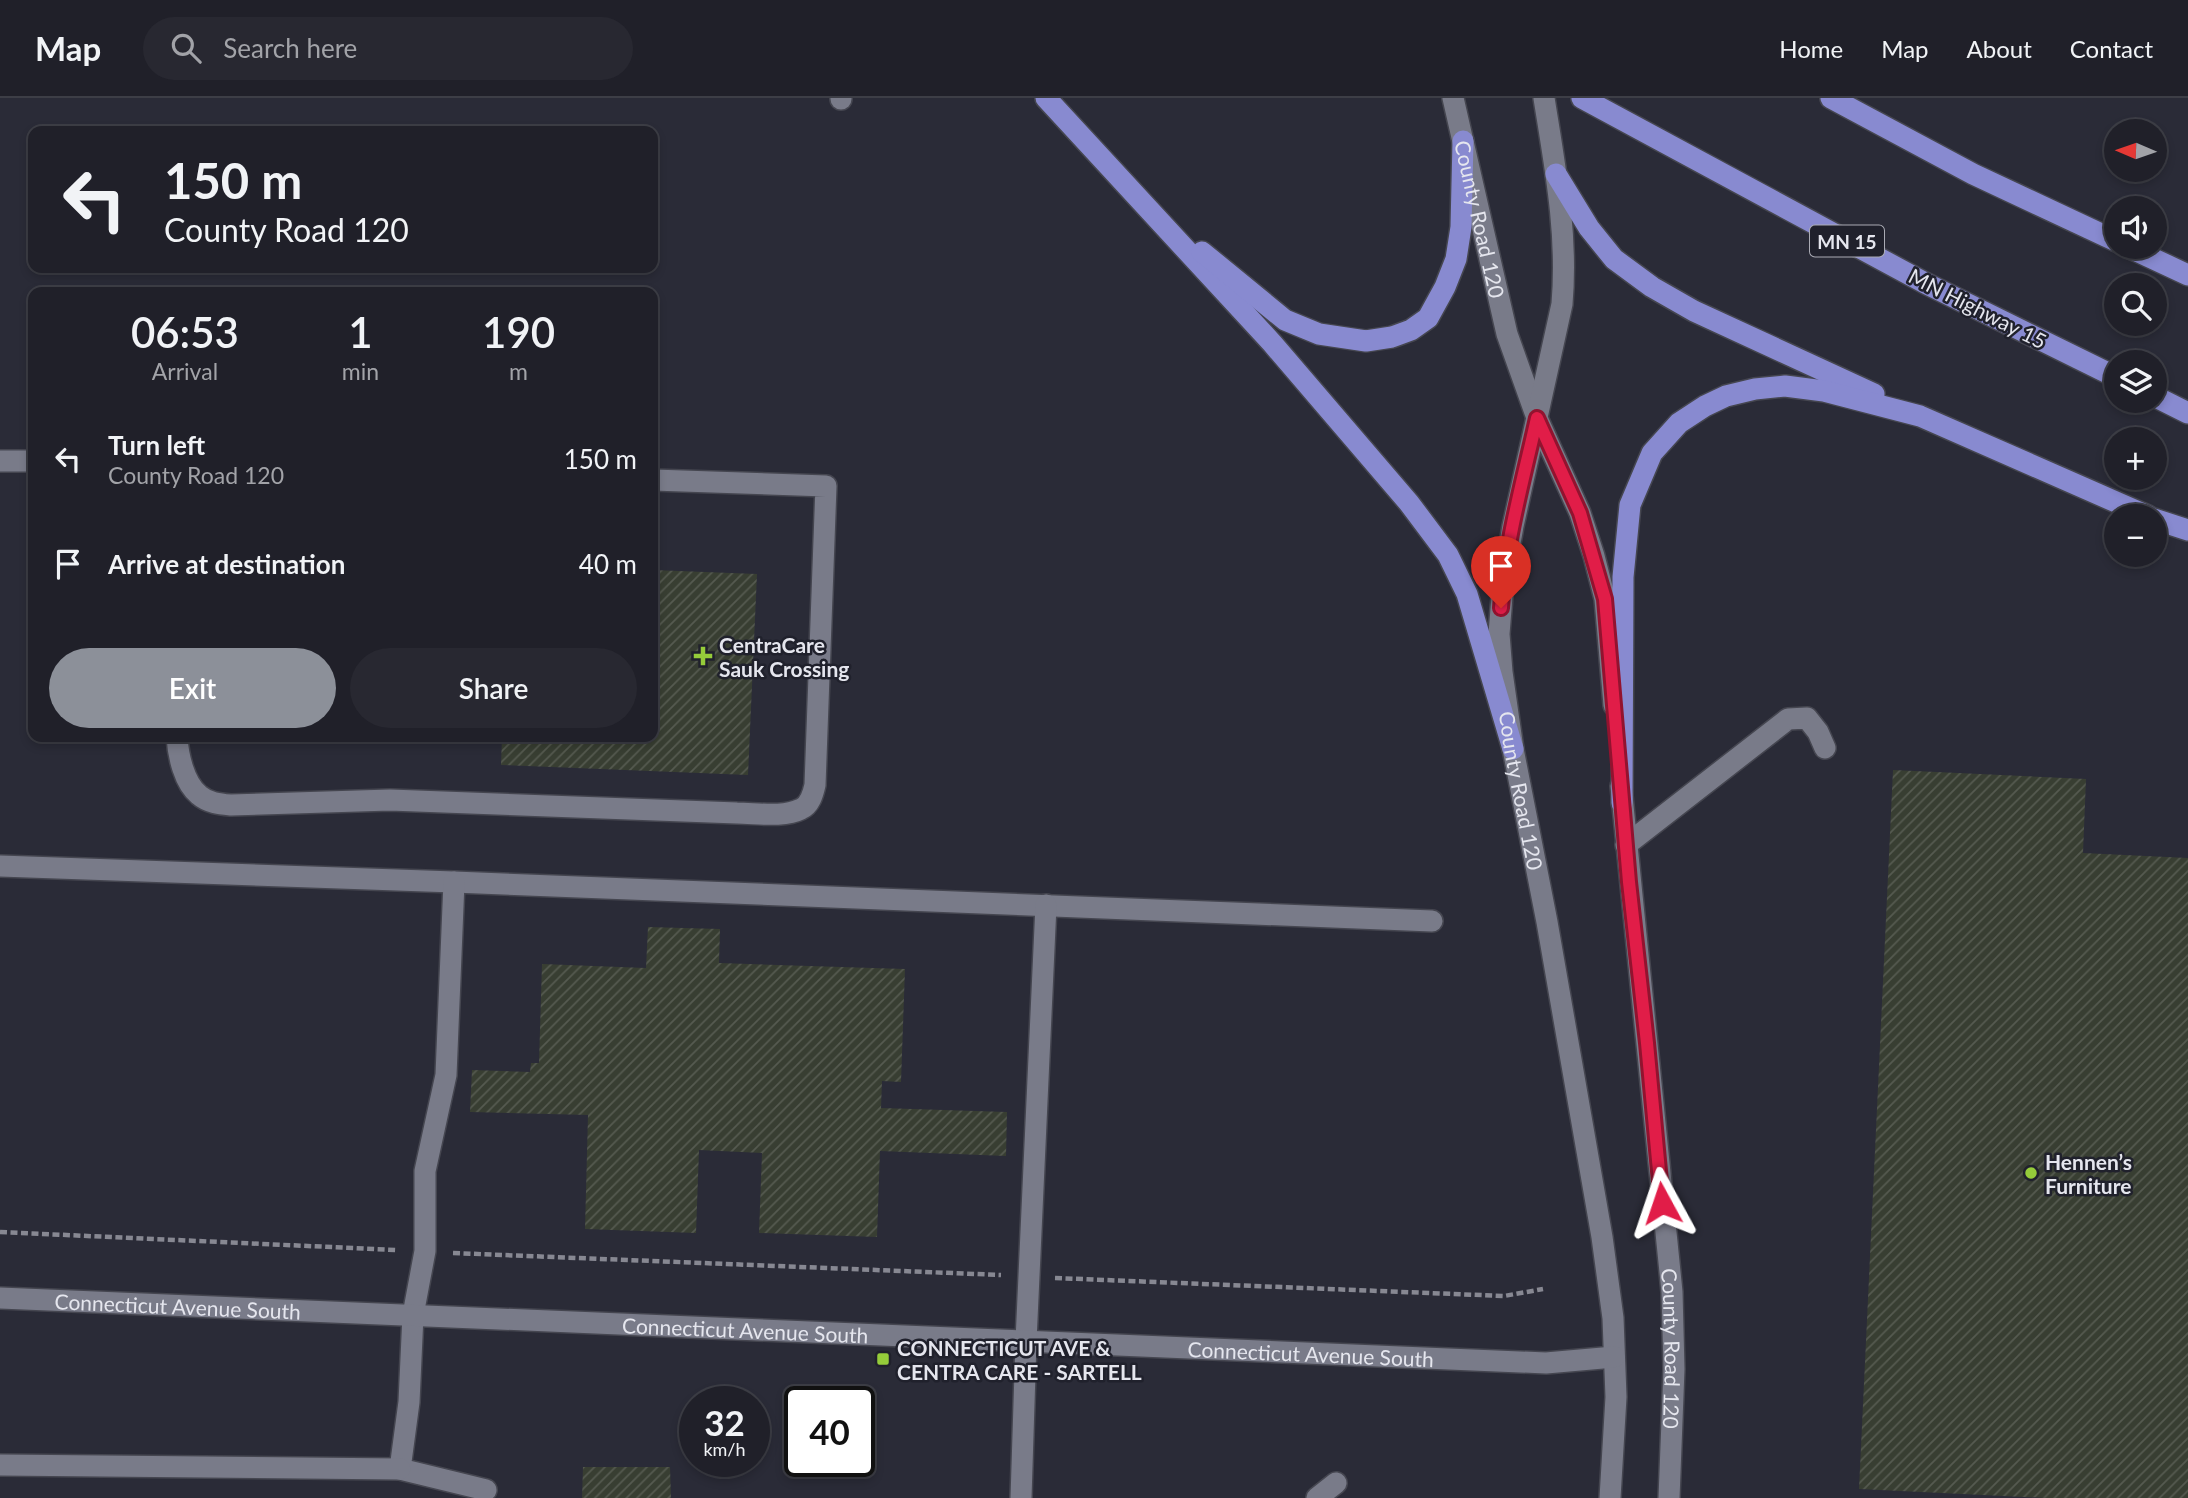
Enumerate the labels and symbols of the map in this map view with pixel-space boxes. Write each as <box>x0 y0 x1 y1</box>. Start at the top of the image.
north arrow <box>2104 119 2166 182</box>
street label: County Road 120 <box>1451 138 1511 300</box>
road number: MN 15 <box>1810 225 1884 256</box>
street label: MN Highway 15 <box>1905 263 2051 353</box>
pin <box>1471 536 1531 608</box>
place label: CentraCare Sauk Crossing <box>719 632 849 681</box>
marker: CentraCare Sauk Crossing <box>693 646 713 666</box>
street label: County Road 120 <box>1495 710 1549 872</box>
place label: Hennen’s Furniture <box>2045 1149 2132 1198</box>
marker: Hennen’s Furniture <box>2023 1165 2039 1181</box>
position arrow <box>1625 1166 1699 1240</box>
street label: County Road 120 <box>1657 1267 1687 1429</box>
street label: Connecticut Avenue South <box>54 1288 301 1323</box>
street label: Connecticut Avenue South <box>622 1312 869 1347</box>
place label: CONNECTICUT AVE & CENTRA CARE - SARTELL <box>897 1335 1142 1384</box>
street label: Connecticut Avenue South <box>1187 1335 1434 1371</box>
marker: CONNECTICUT AVE & CENTRA CARE - SARTELL <box>875 1351 891 1367</box>
speed limit sign: 40 <box>784 1386 875 1477</box>

